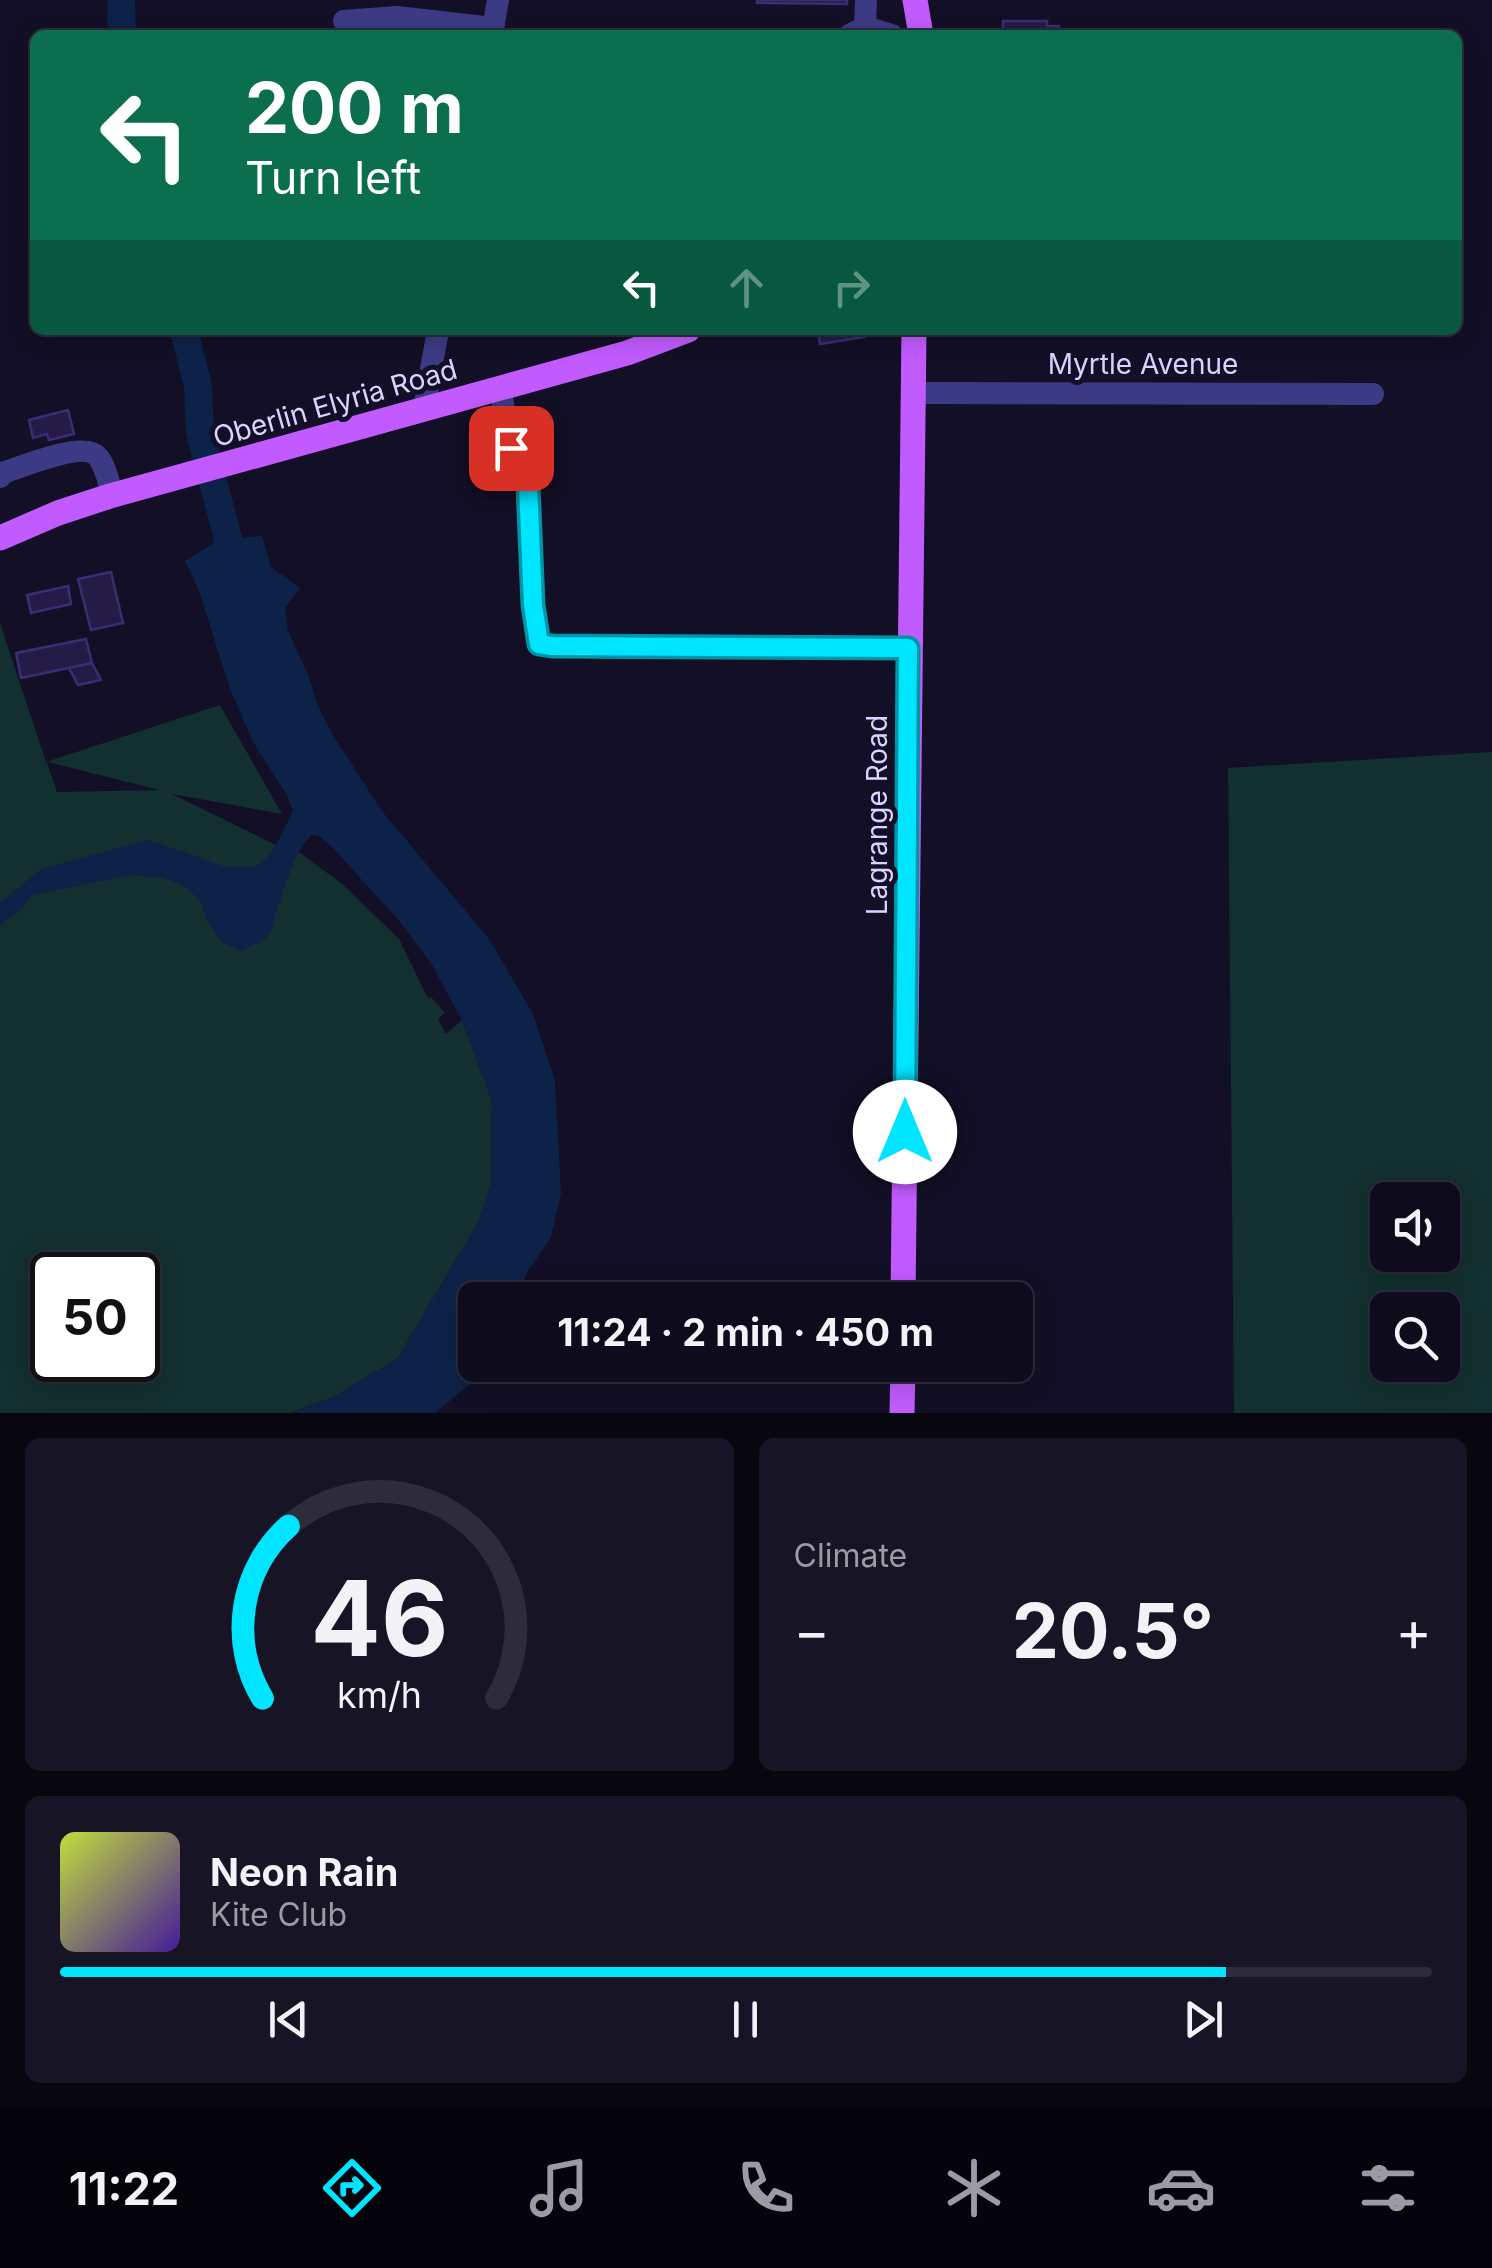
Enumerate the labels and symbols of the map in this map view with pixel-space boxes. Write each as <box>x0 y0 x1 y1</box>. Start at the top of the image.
street label: Myrtle Avenue <box>1048 347 1238 381</box>
street label: Oberlin Elyria Road <box>209 352 461 454</box>
pin <box>469 406 554 491</box>
street label: Lagrange Road <box>860 715 894 915</box>
position arrow <box>853 1080 957 1184</box>
speed limit sign: 50 <box>30 1252 160 1382</box>

